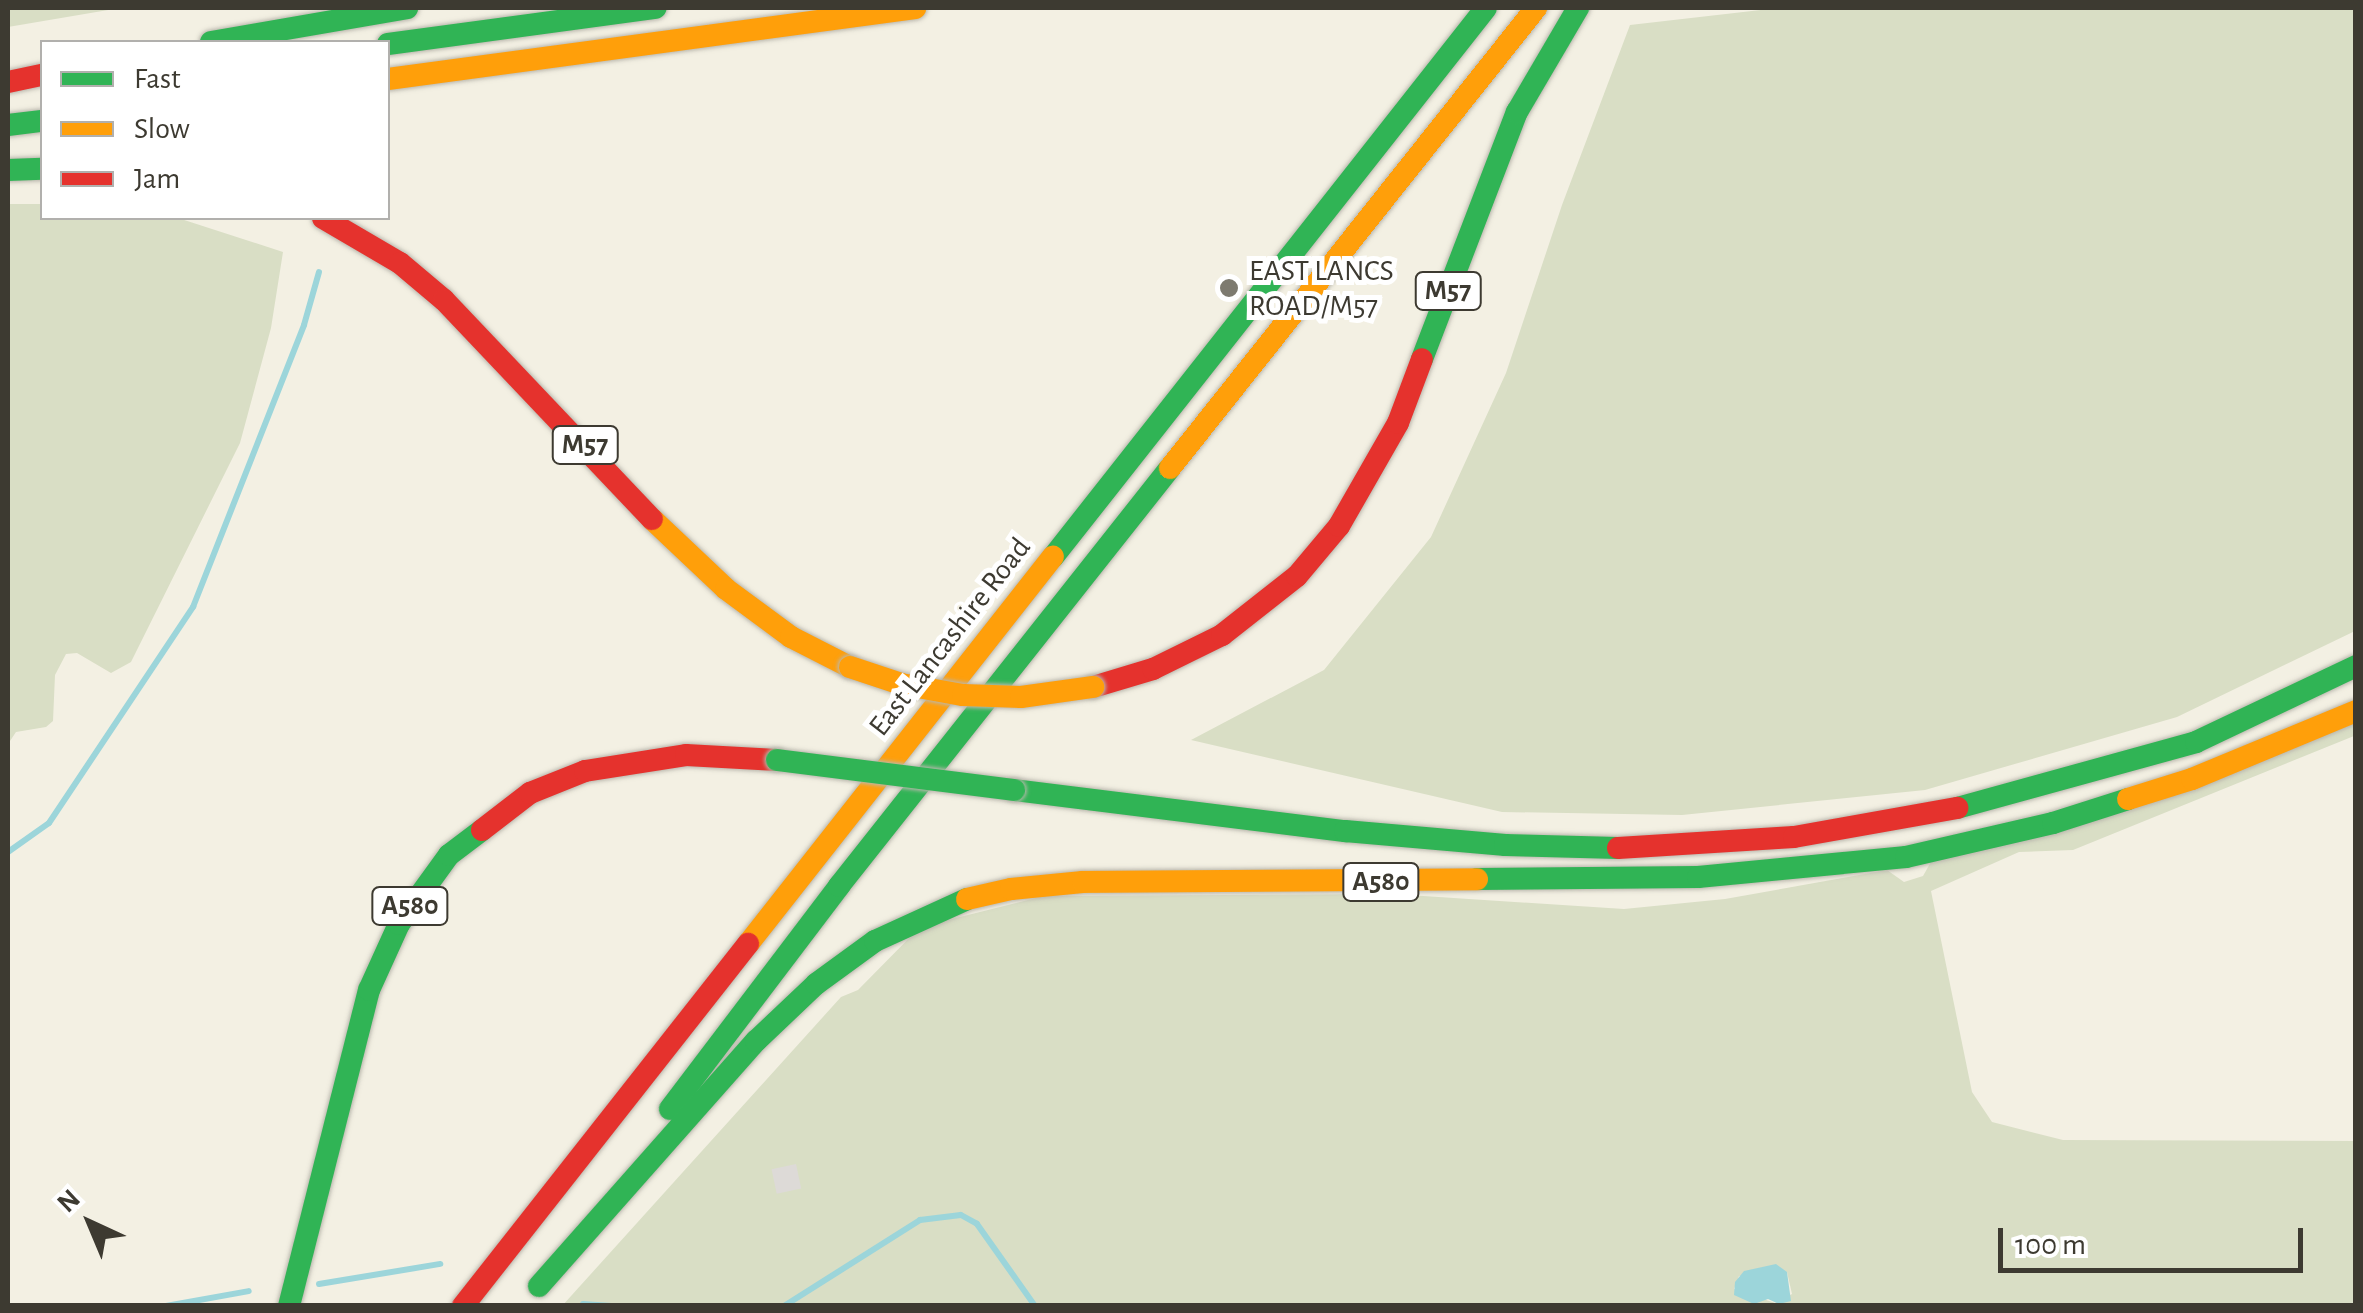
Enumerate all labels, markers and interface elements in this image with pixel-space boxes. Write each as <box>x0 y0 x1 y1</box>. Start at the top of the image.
legend <box>40 40 390 220</box>
text: Fast <box>134 64 181 94</box>
text: Slow <box>134 114 190 144</box>
text: Jam <box>134 164 180 194</box>
place label: EAST LANCS ROAD/M57 <box>1249 253 1394 324</box>
road number: M57 <box>1413 268 1483 314</box>
marker: EAST LANCS ROAD/M57 <box>1218 277 1240 299</box>
road number: M57 <box>550 422 620 468</box>
street label: East Lancashire Road <box>861 531 1039 743</box>
road number: A580 <box>1341 859 1421 905</box>
road number: A580 <box>370 883 450 929</box>
north arrow <box>40 1173 140 1273</box>
text: N <box>52 1185 86 1218</box>
scale bar <box>2003 1208 2308 1270</box>
text: 100 m <box>2015 1230 2086 1260</box>

